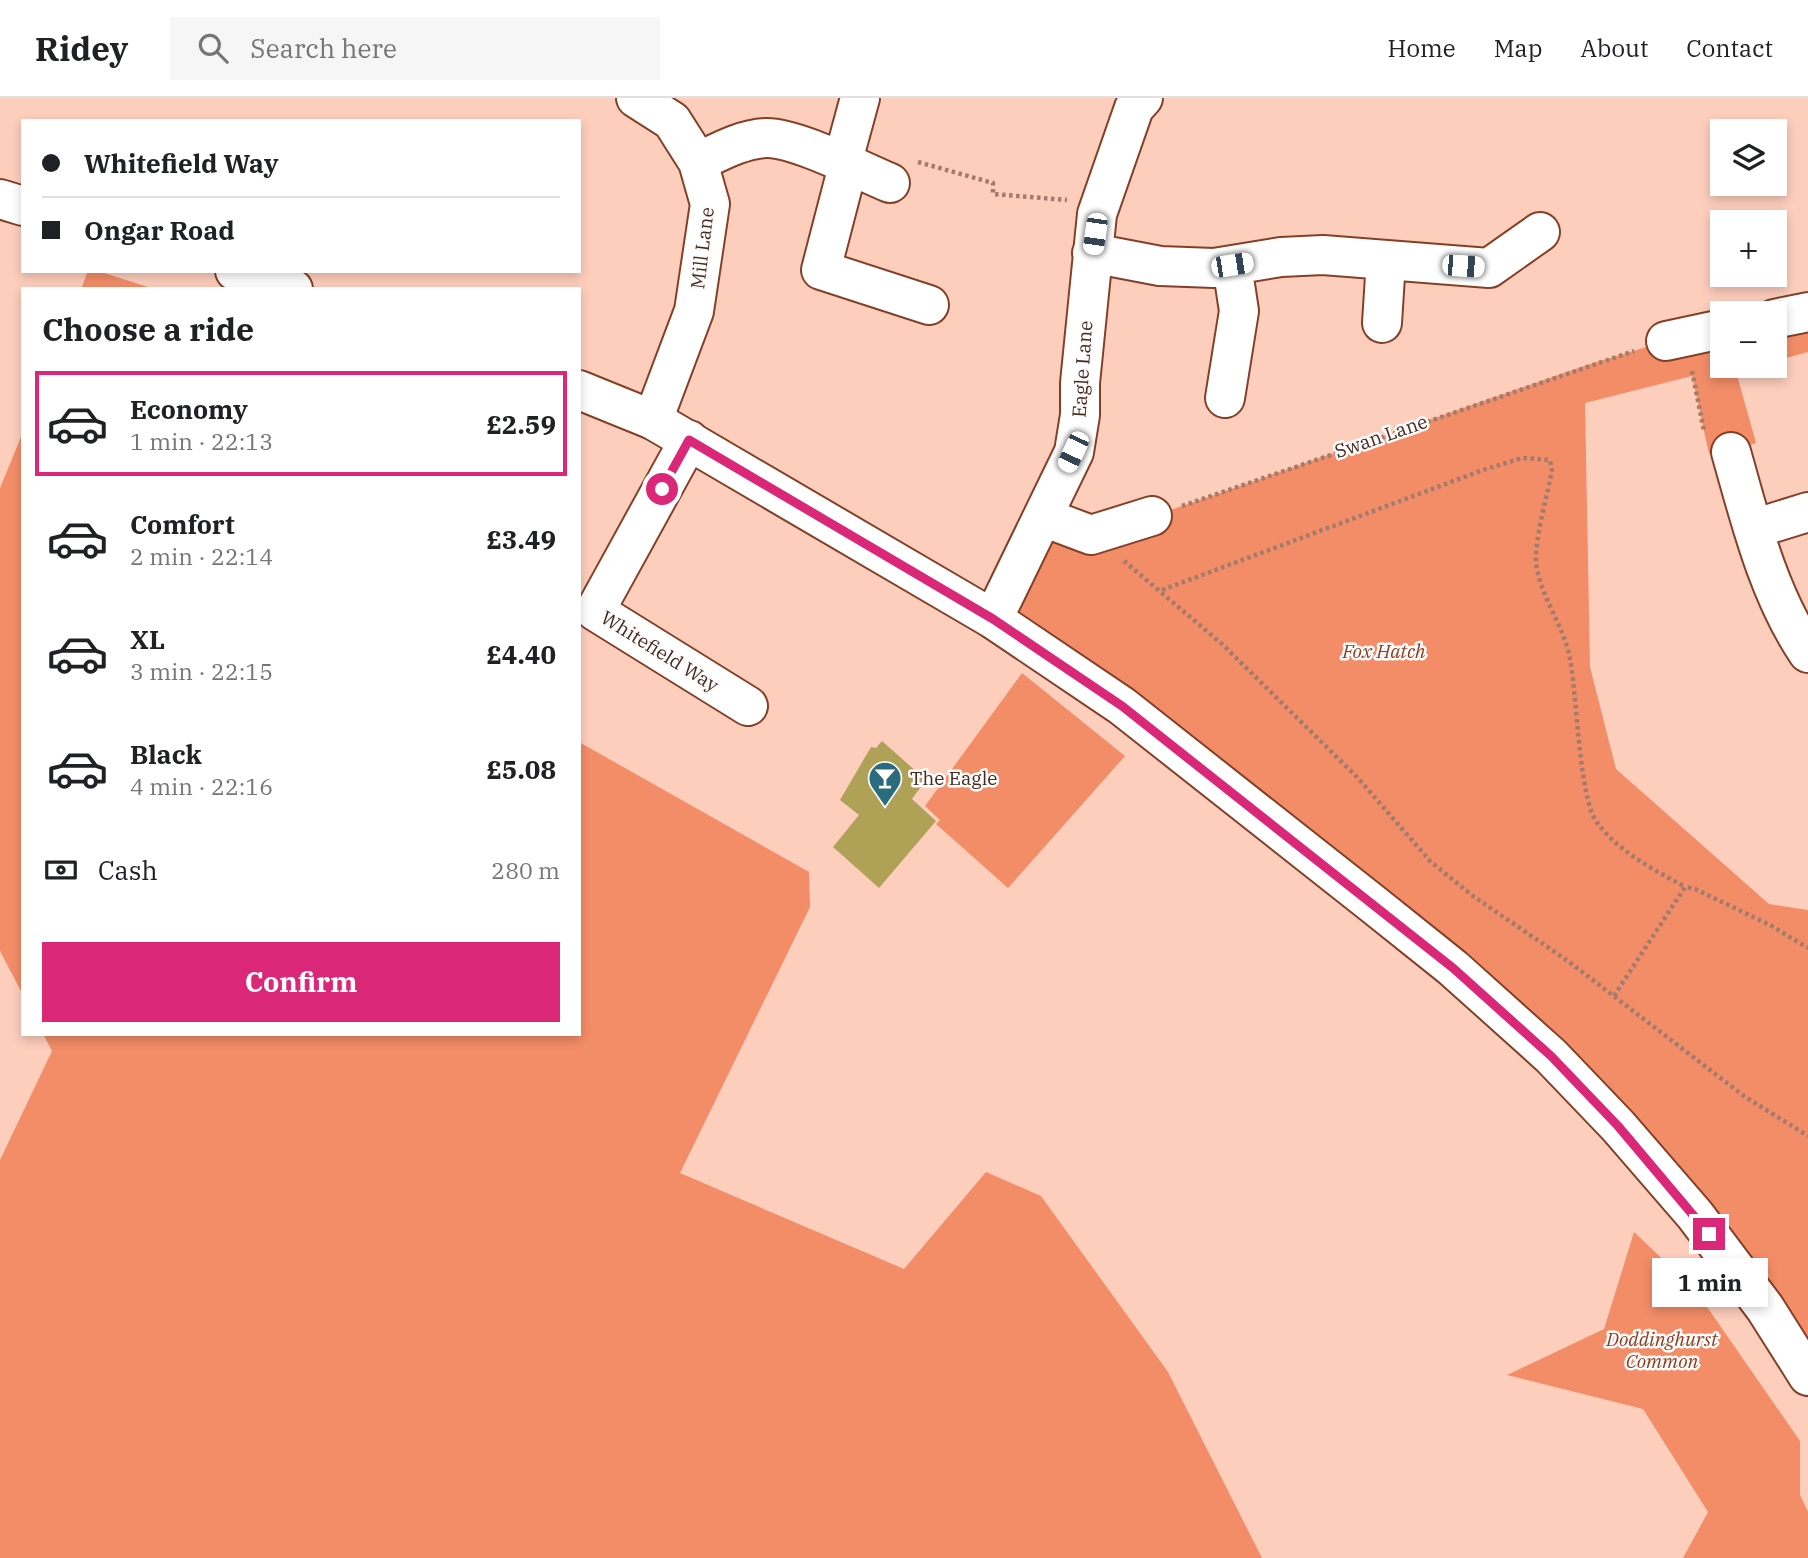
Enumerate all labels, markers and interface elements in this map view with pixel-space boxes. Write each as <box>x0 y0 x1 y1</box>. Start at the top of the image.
search box <box>170 17 660 80</box>
text: Ridey <box>35 27 128 70</box>
icon: search <box>194 29 232 67</box>
text: Search here <box>250 31 397 65</box>
text: Home <box>1388 32 1456 64</box>
text: Map <box>1494 32 1542 64</box>
text: About <box>1580 32 1648 64</box>
text: Contact <box>1686 32 1773 64</box>
map controls <box>1710 119 1787 378</box>
button: layers <box>1710 119 1787 196</box>
text: Whitefield Way <box>84 146 279 180</box>
street label: Mill Lane <box>685 206 719 290</box>
button: + <box>1710 210 1787 287</box>
car <box>1082 212 1109 256</box>
text: Ongar Road <box>84 213 235 247</box>
car <box>1210 251 1255 279</box>
car <box>1442 254 1485 278</box>
button: − <box>1710 301 1787 378</box>
text: Choose a ride <box>42 308 254 350</box>
street label: Eagle Lane <box>1067 320 1097 418</box>
icon: car <box>46 392 109 455</box>
text: Economy <box>130 392 248 426</box>
text: £2.59 <box>486 407 556 441</box>
street label: Swan Lane <box>1331 409 1431 463</box>
text: 1 min · 22:13 <box>130 426 273 456</box>
car <box>1055 429 1092 475</box>
route start <box>646 473 678 505</box>
icon: car <box>46 507 109 570</box>
text: Comfort <box>130 507 235 541</box>
text: £3.49 <box>486 522 556 556</box>
text: 2 min · 22:14 <box>130 541 273 571</box>
street label: Whitefield Way <box>597 605 724 697</box>
icon: car <box>46 622 109 685</box>
text: XL <box>130 622 165 656</box>
text: £4.40 <box>486 637 556 671</box>
park label: Fox Hatch <box>1341 639 1426 663</box>
text: 3 min · 22:15 <box>130 656 273 686</box>
icon: car <box>46 737 109 800</box>
text: Black <box>130 737 202 771</box>
text: £5.08 <box>486 752 556 786</box>
bar icon: The Eagle <box>866 759 904 808</box>
place label: The Eagle <box>910 766 998 790</box>
text: 4 min · 22:16 <box>130 771 273 801</box>
icon: cash <box>42 851 80 889</box>
text: Cash <box>98 853 158 887</box>
text: 280 m <box>491 855 560 885</box>
button: Confirm <box>42 942 560 1022</box>
route end <box>1693 1218 1725 1250</box>
callout: 1 min <box>1651 1258 1767 1308</box>
text: 1 min <box>1678 1267 1742 1297</box>
park label: Doddinghurst Common <box>1605 1327 1719 1373</box>

